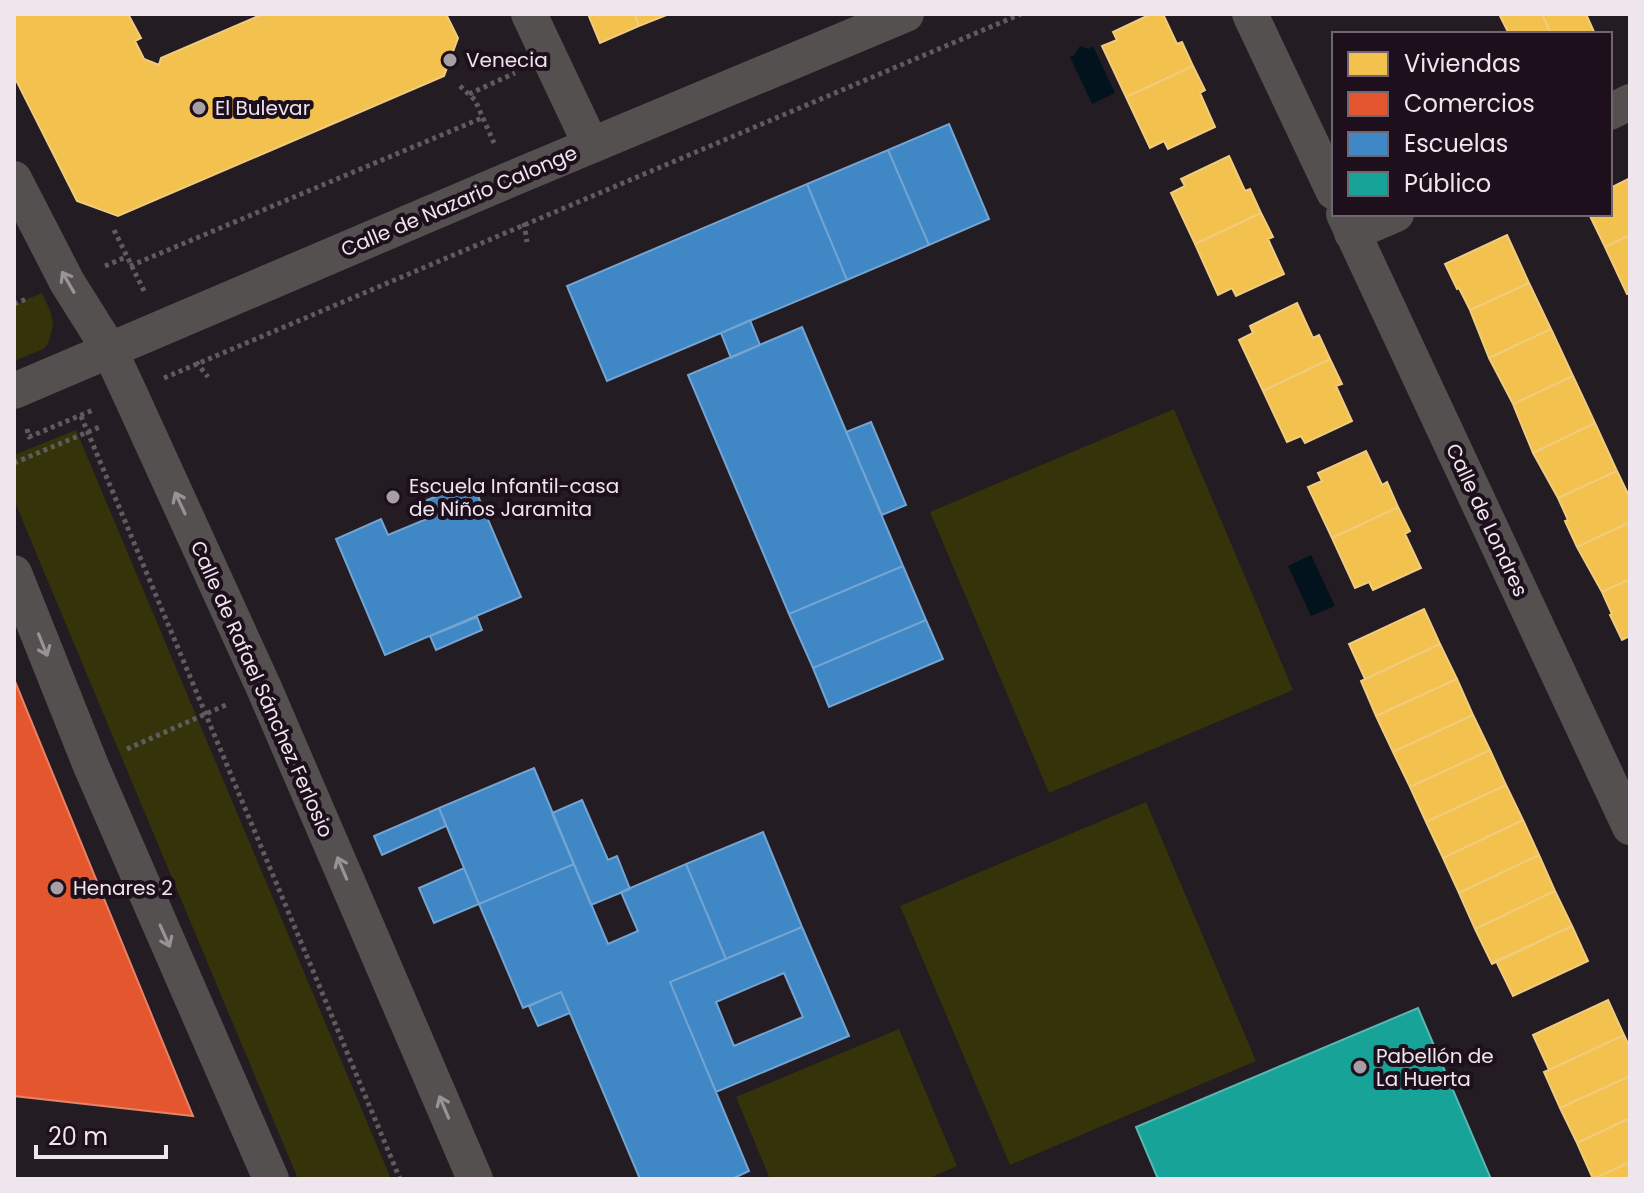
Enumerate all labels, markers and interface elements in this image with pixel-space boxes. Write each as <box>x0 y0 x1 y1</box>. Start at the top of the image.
legend <box>1332 32 1612 216</box>
place label: Venecia <box>466 46 548 74</box>
text: Viviendas <box>1404 47 1521 80</box>
marker: Venecia <box>441 51 459 69</box>
text: Comercios <box>1404 87 1535 120</box>
place label: El Bulevar <box>215 94 310 122</box>
marker: El Bulevar <box>190 99 208 117</box>
text: Escuelas <box>1404 127 1508 160</box>
street label: Calle de Nazario Calonge <box>337 139 581 263</box>
text: Público <box>1404 167 1491 200</box>
one-way arrow <box>60 271 75 295</box>
street label: Calle de Londres <box>1439 439 1535 601</box>
place label: Escuela Infantil-casa de Niños Jaramita <box>409 472 619 523</box>
marker: Escuela Infantil-casa de Niños Jaramita <box>384 488 402 506</box>
one-way arrow <box>172 491 187 515</box>
street label: Calle de Rafael Sánchez Ferlosio <box>184 536 340 842</box>
one-way arrow <box>37 632 51 657</box>
one-way arrow <box>333 856 348 881</box>
place label: Henares 2 <box>73 874 173 902</box>
marker: Henares 2 <box>48 879 66 897</box>
one-way arrow <box>159 924 174 948</box>
place label: Pabellón de La Huerta <box>1376 1042 1494 1093</box>
marker: Pabellón de La Huerta <box>1351 1058 1369 1076</box>
one-way arrow <box>435 1095 450 1120</box>
scale bar <box>36 1109 166 1159</box>
text: 20 m <box>48 1120 108 1153</box>

